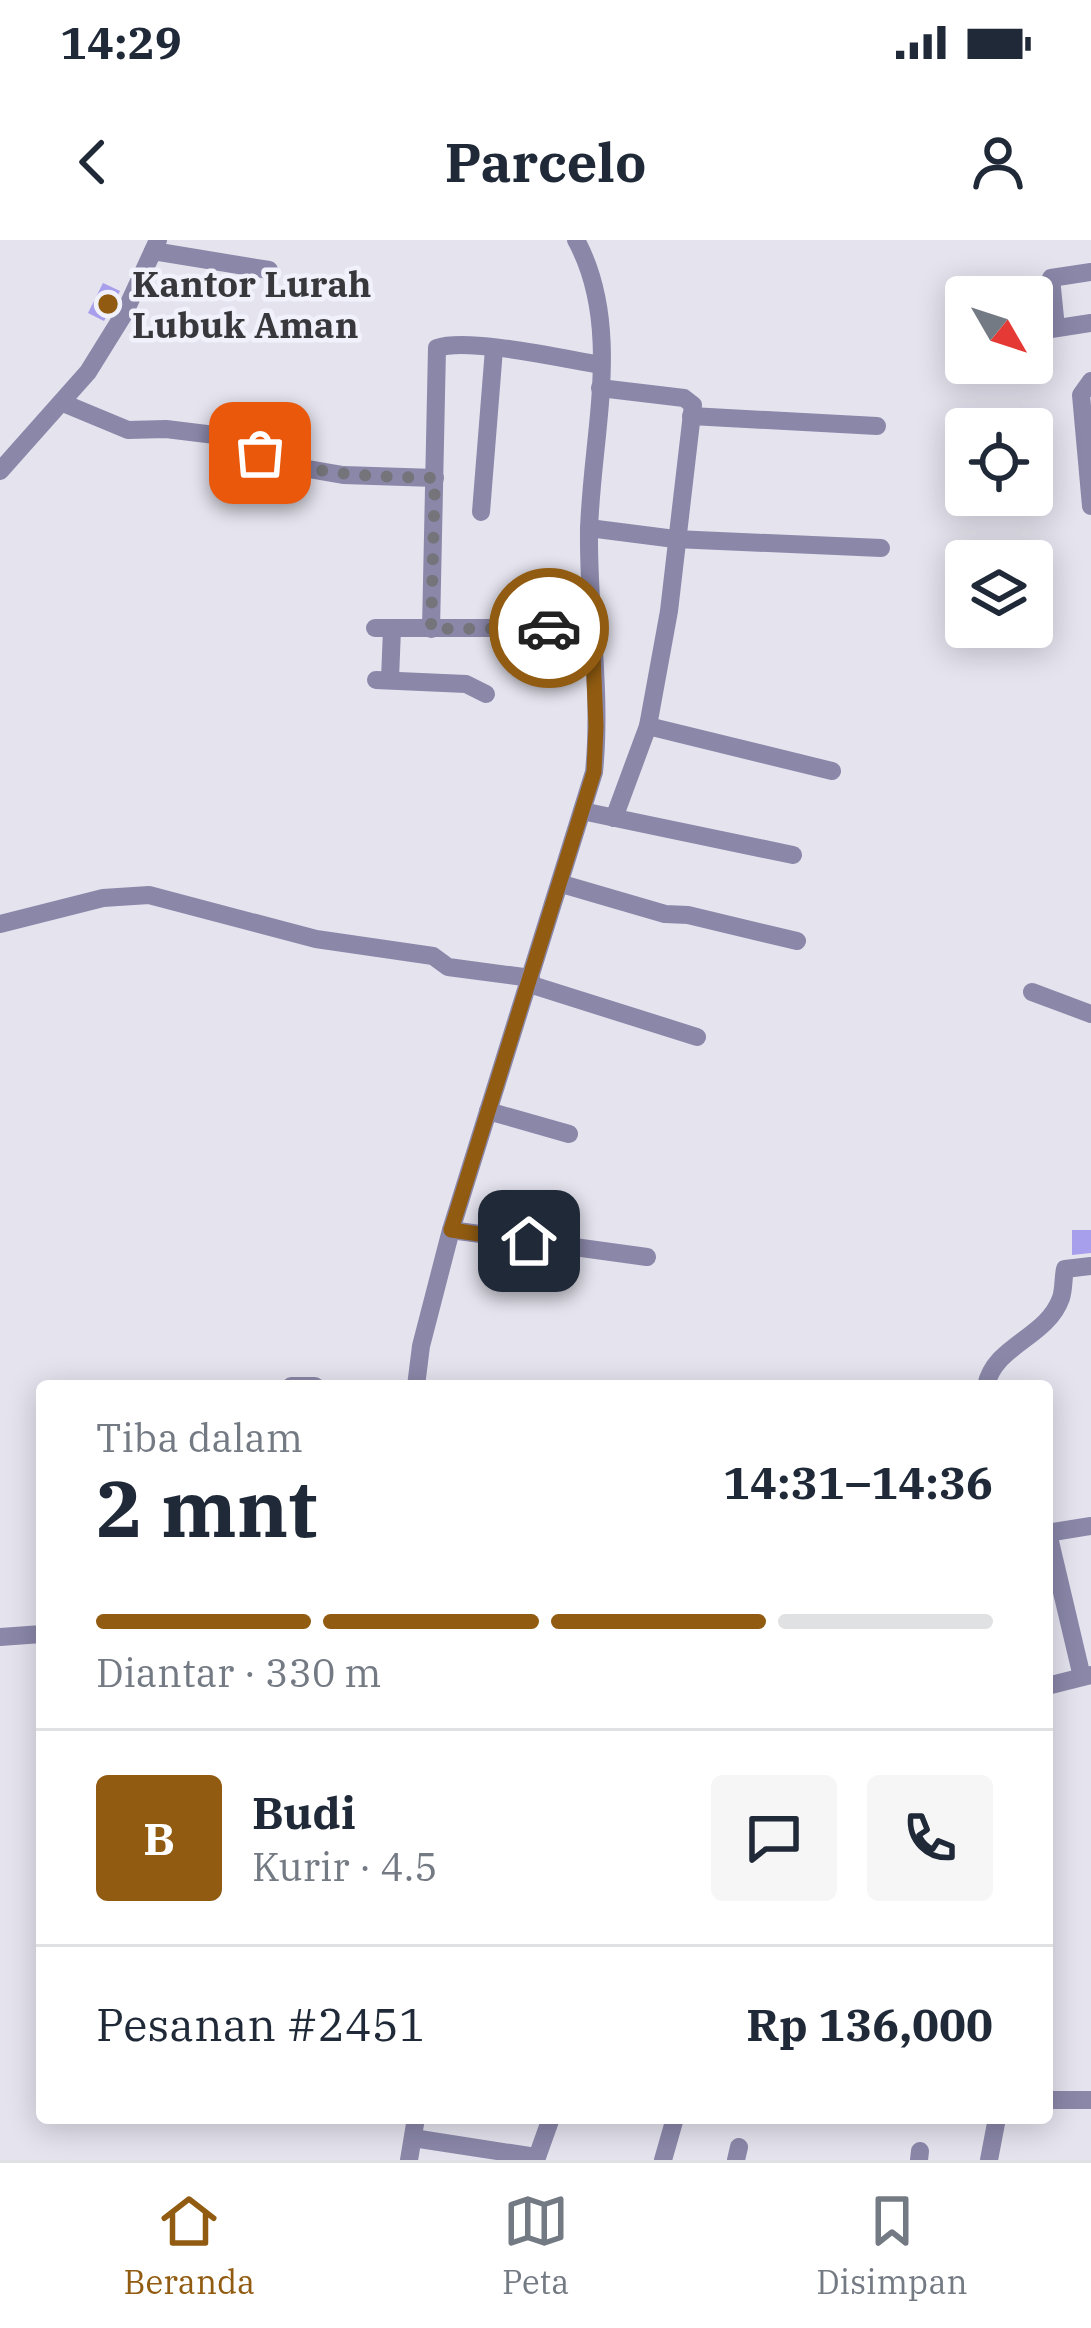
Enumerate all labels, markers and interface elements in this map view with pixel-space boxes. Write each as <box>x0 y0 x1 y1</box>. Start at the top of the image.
text: 14:29 <box>60 13 182 71</box>
text: Parcelo <box>445 127 646 197</box>
icon: back <box>60 129 126 195</box>
icon: person <box>965 129 1031 195</box>
place label: Kantor Lurah Lubuk Aman <box>132 260 371 348</box>
north arrow <box>945 276 1053 384</box>
map controls <box>945 276 1053 648</box>
marker: Kantor Lurah Lubuk Aman <box>95 291 121 317</box>
pin <box>209 402 311 504</box>
button: locate <box>945 408 1053 516</box>
icon: bag <box>227 420 293 486</box>
button: layers <box>945 540 1053 648</box>
courier <box>489 568 609 688</box>
icon: car <box>516 595 582 661</box>
pin <box>478 1190 580 1292</box>
icon: home <box>496 1208 562 1274</box>
text: Tiba dalam <box>96 1412 303 1463</box>
text: 14:31–14:36 <box>723 1453 993 1511</box>
text: 2 mnt <box>96 1457 317 1558</box>
text: Diantar · 330 m <box>96 1647 382 1698</box>
button: chat <box>711 1775 837 1901</box>
button: phone <box>867 1775 993 1901</box>
text: Budi <box>252 1783 356 1841</box>
text: B <box>143 1809 175 1867</box>
text: Kurir · 4.5 <box>252 1841 438 1892</box>
text: Pesanan #2451 <box>96 1995 426 2053</box>
text: Rp 136,000 <box>746 1995 993 2053</box>
tab: Beranda <box>123 2188 255 2303</box>
tab: Peta <box>502 2188 569 2303</box>
tab: Disimpan <box>816 2188 968 2303</box>

